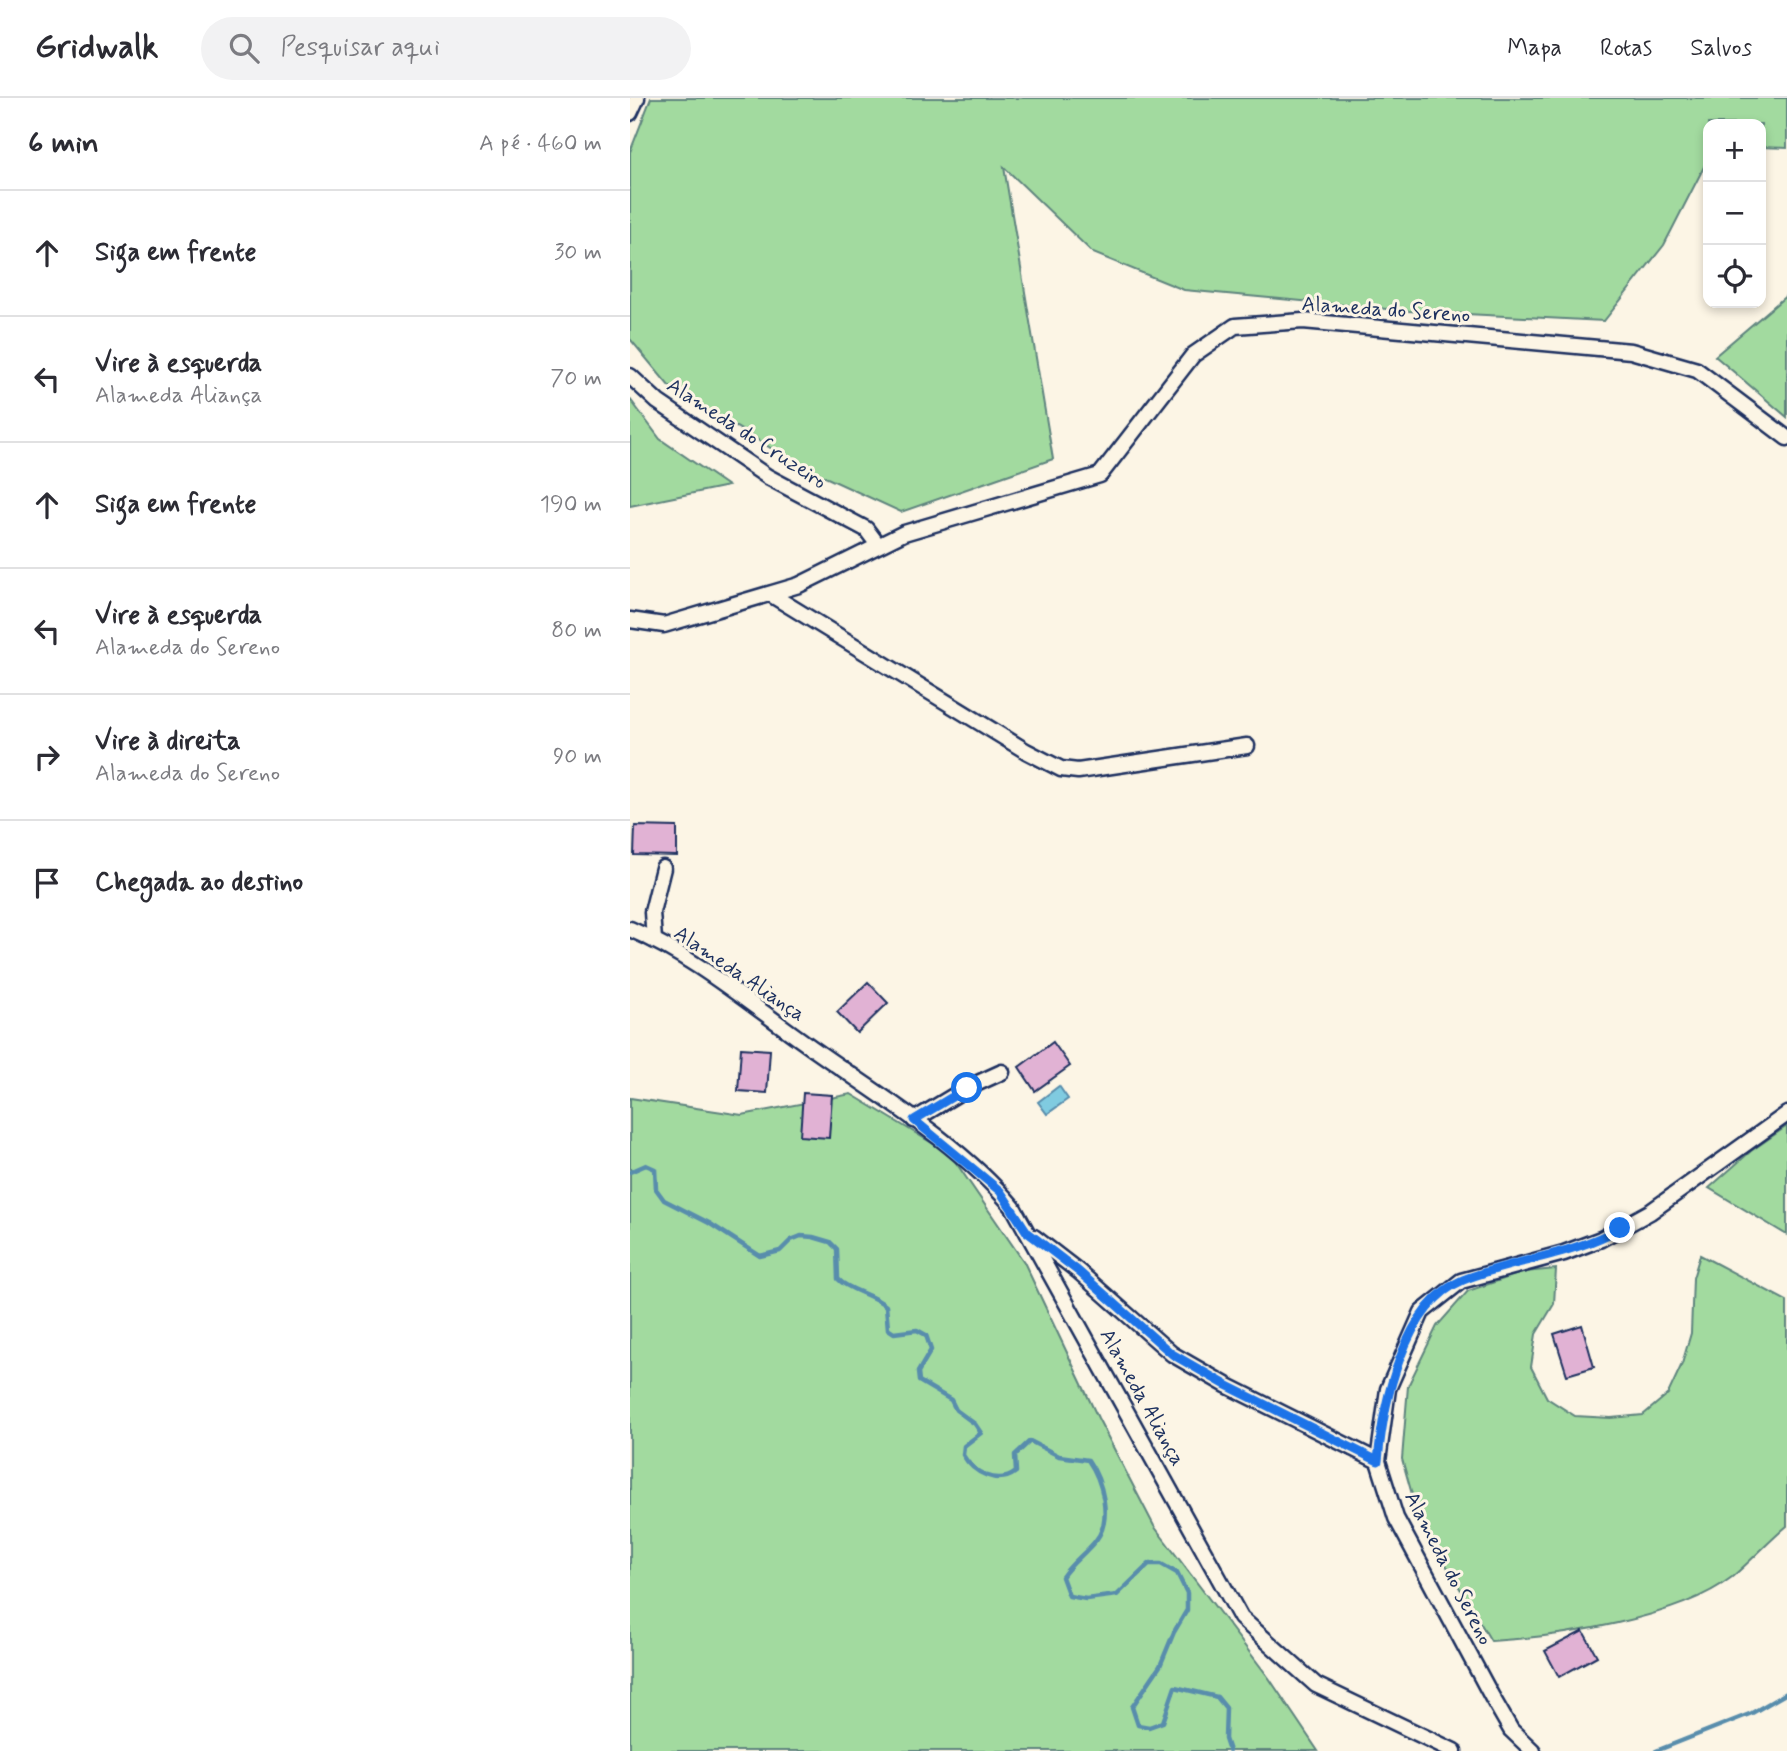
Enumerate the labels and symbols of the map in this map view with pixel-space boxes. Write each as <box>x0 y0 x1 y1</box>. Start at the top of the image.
street label: Alameda do Sereno <box>1301 290 1471 330</box>
street label: Alameda do Cruzeiro <box>661 372 832 496</box>
street label: Alameda Aliança <box>668 920 811 1028</box>
route start <box>951 1072 982 1103</box>
route end <box>1604 1212 1635 1243</box>
street label: Alameda Aliança <box>1093 1324 1191 1471</box>
street label: Alameda do Sereno <box>1397 1487 1499 1650</box>

